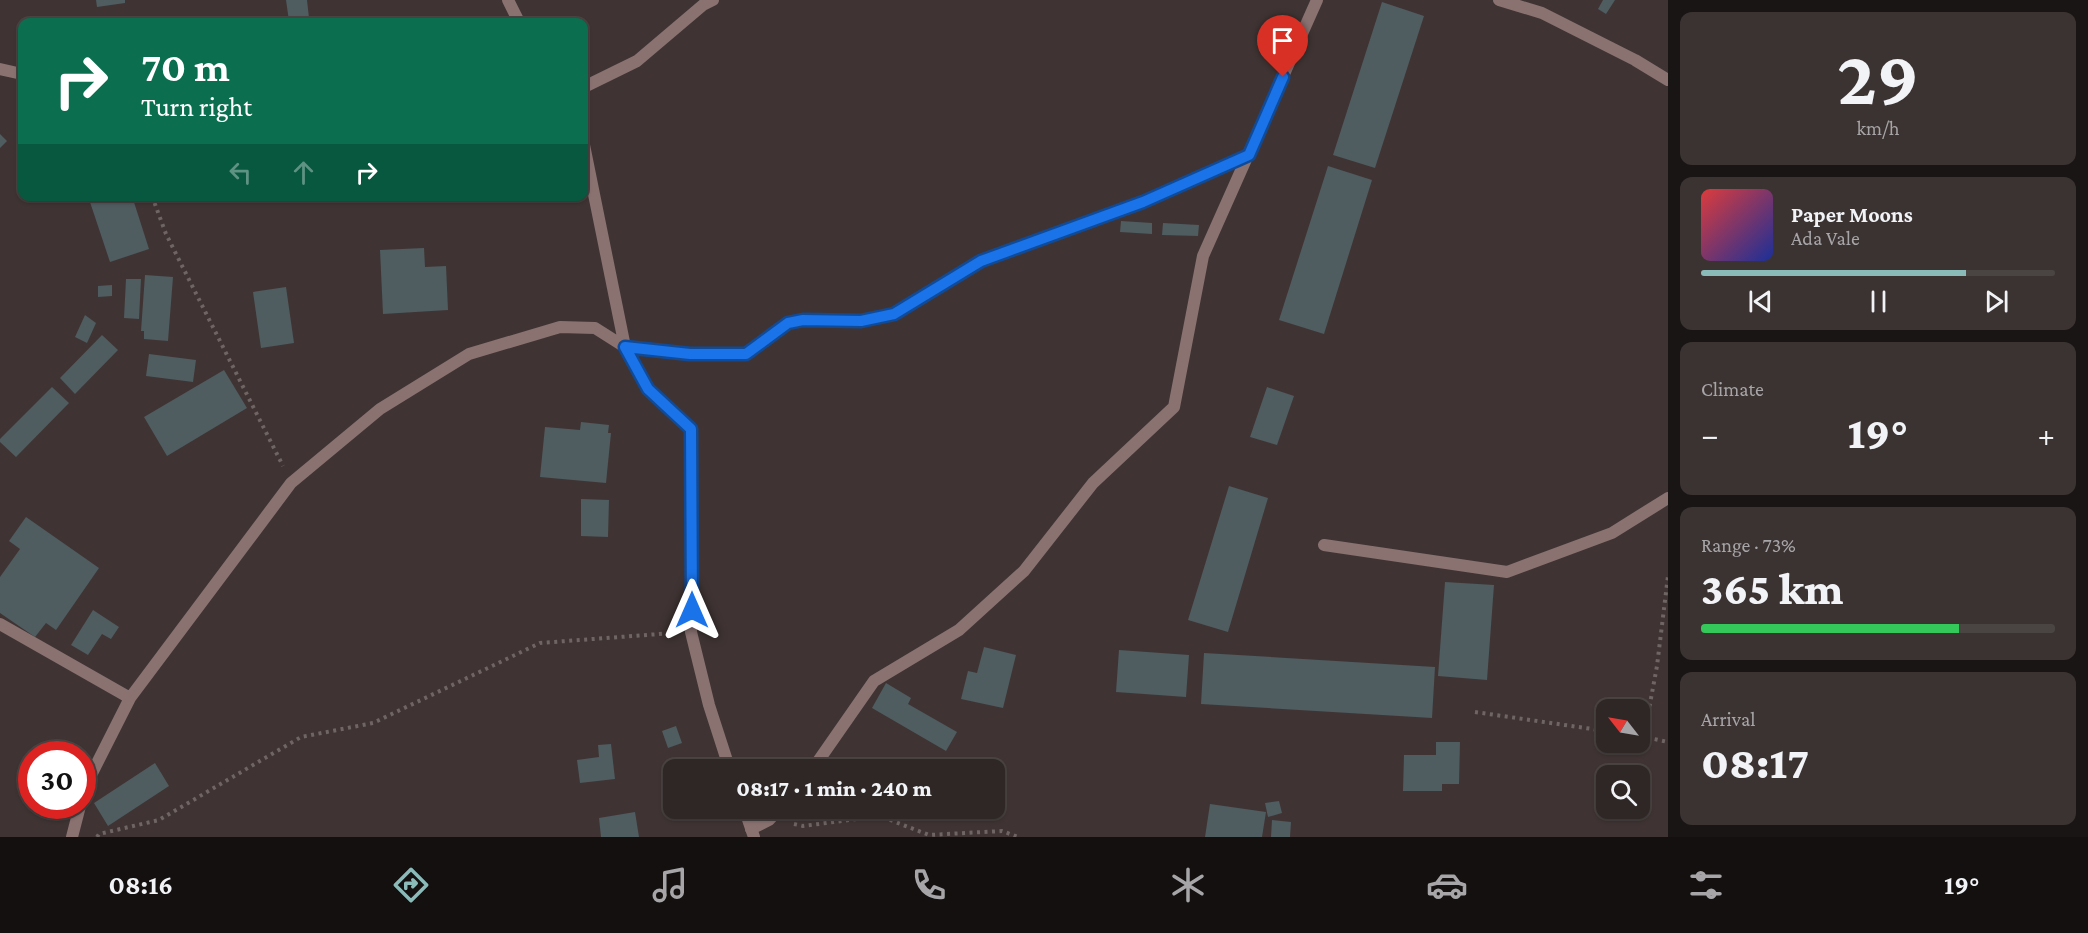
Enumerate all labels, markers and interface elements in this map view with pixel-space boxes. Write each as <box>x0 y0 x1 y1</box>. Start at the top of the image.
pin <box>1257 15 1308 77</box>
icon: arrive <box>1266 24 1299 57</box>
text: 29 <box>1837 34 1919 121</box>
icon: right <box>42 42 120 120</box>
text: 70 m <box>141 43 230 90</box>
text: Turn right <box>141 92 252 122</box>
text: km/h <box>1856 117 1900 139</box>
icon: left <box>224 156 257 189</box>
icon: ahead <box>287 156 320 189</box>
icon: right <box>350 156 383 189</box>
text: Paper Moons <box>1791 202 1913 227</box>
text: Ada Vale <box>1791 227 1860 249</box>
icon: previous <box>1744 285 1777 318</box>
icon: pause <box>1862 285 1895 318</box>
icon: next <box>1980 285 2013 318</box>
text: Climate <box>1701 378 1764 400</box>
text: 19° <box>1848 408 1908 458</box>
text: − <box>1701 416 1718 453</box>
text: + <box>2038 416 2055 453</box>
text: Range · 73% <box>1701 534 1796 556</box>
text: 365 km <box>1701 564 1843 614</box>
position arrow <box>660 578 724 642</box>
north arrow <box>1596 699 1650 753</box>
map controls <box>1596 699 1650 819</box>
text: Arrival <box>1701 708 1755 730</box>
text: 08:17 <box>1701 738 1809 788</box>
speed limit sign: 30 <box>18 741 96 819</box>
button: search <box>1596 765 1650 819</box>
text: 08:17 · 1 min · 240 m <box>736 776 932 801</box>
icon: directions <box>390 864 432 906</box>
icon: music <box>649 864 691 906</box>
icon: phone <box>908 864 950 906</box>
icon: climate <box>1167 864 1209 906</box>
icon: car <box>1426 864 1468 906</box>
icon: filters <box>1685 864 1727 906</box>
text: 08:16 <box>109 870 173 900</box>
text: 19° <box>1944 870 1979 900</box>

